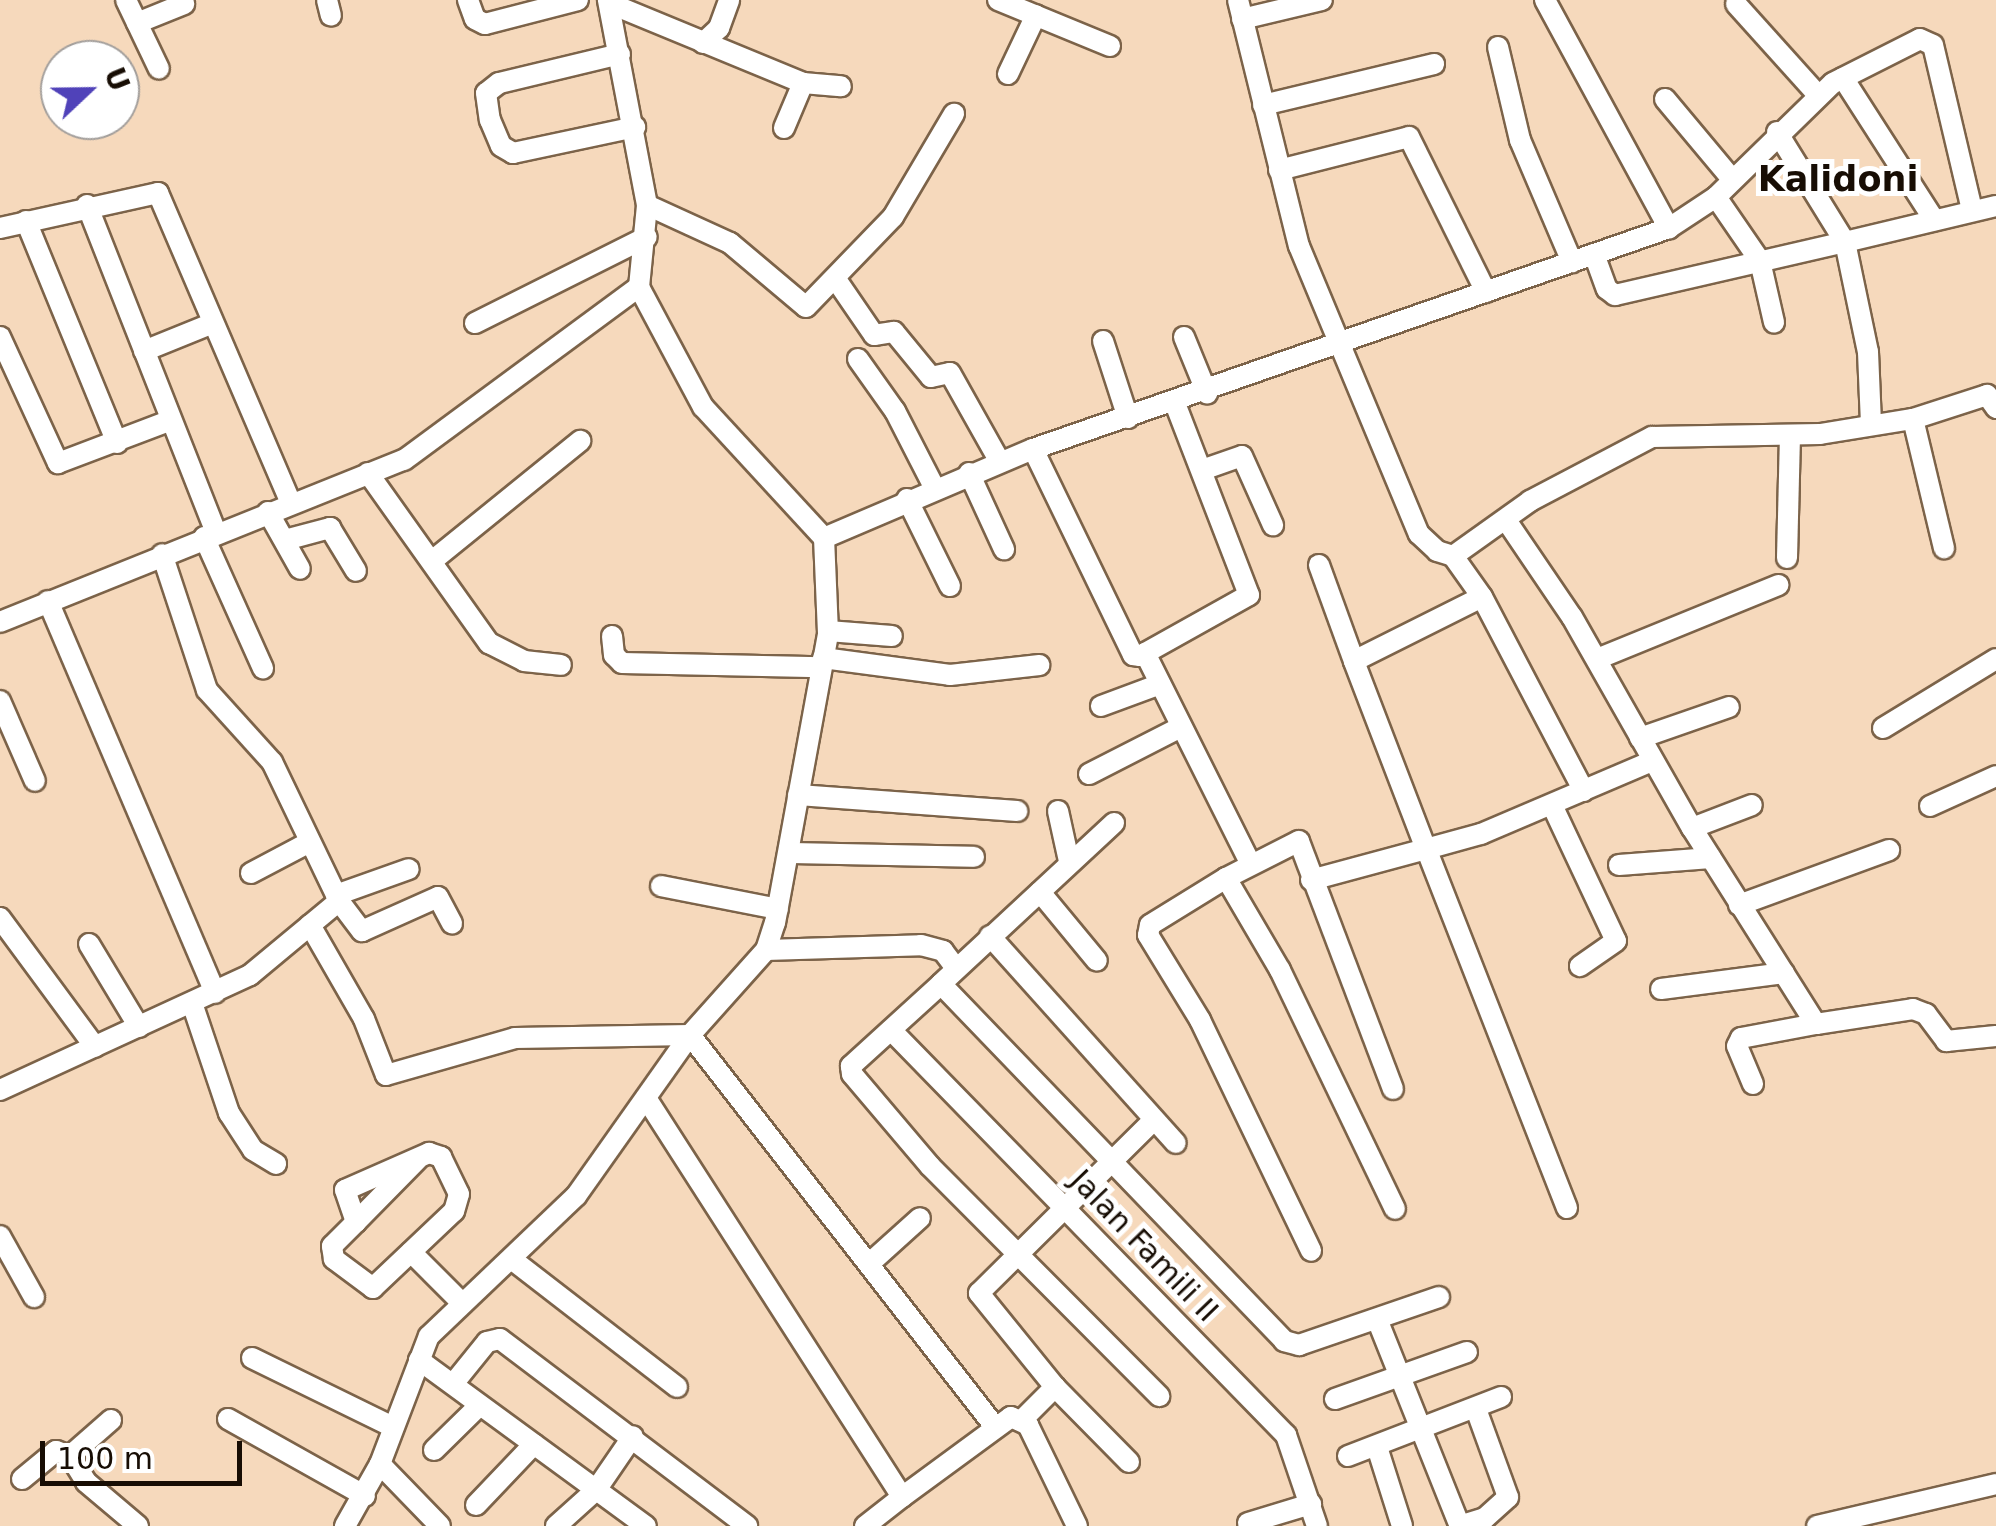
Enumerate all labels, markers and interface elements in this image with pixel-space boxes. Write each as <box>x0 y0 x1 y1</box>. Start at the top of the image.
north arrow <box>40 40 140 140</box>
text: U <box>97 63 136 96</box>
district label: Kalidoni <box>1758 158 1918 200</box>
street label: Jalan Famili II <box>1063 1163 1225 1329</box>
scale bar <box>45 1421 248 1483</box>
text: 100 m <box>57 1441 153 1476</box>

